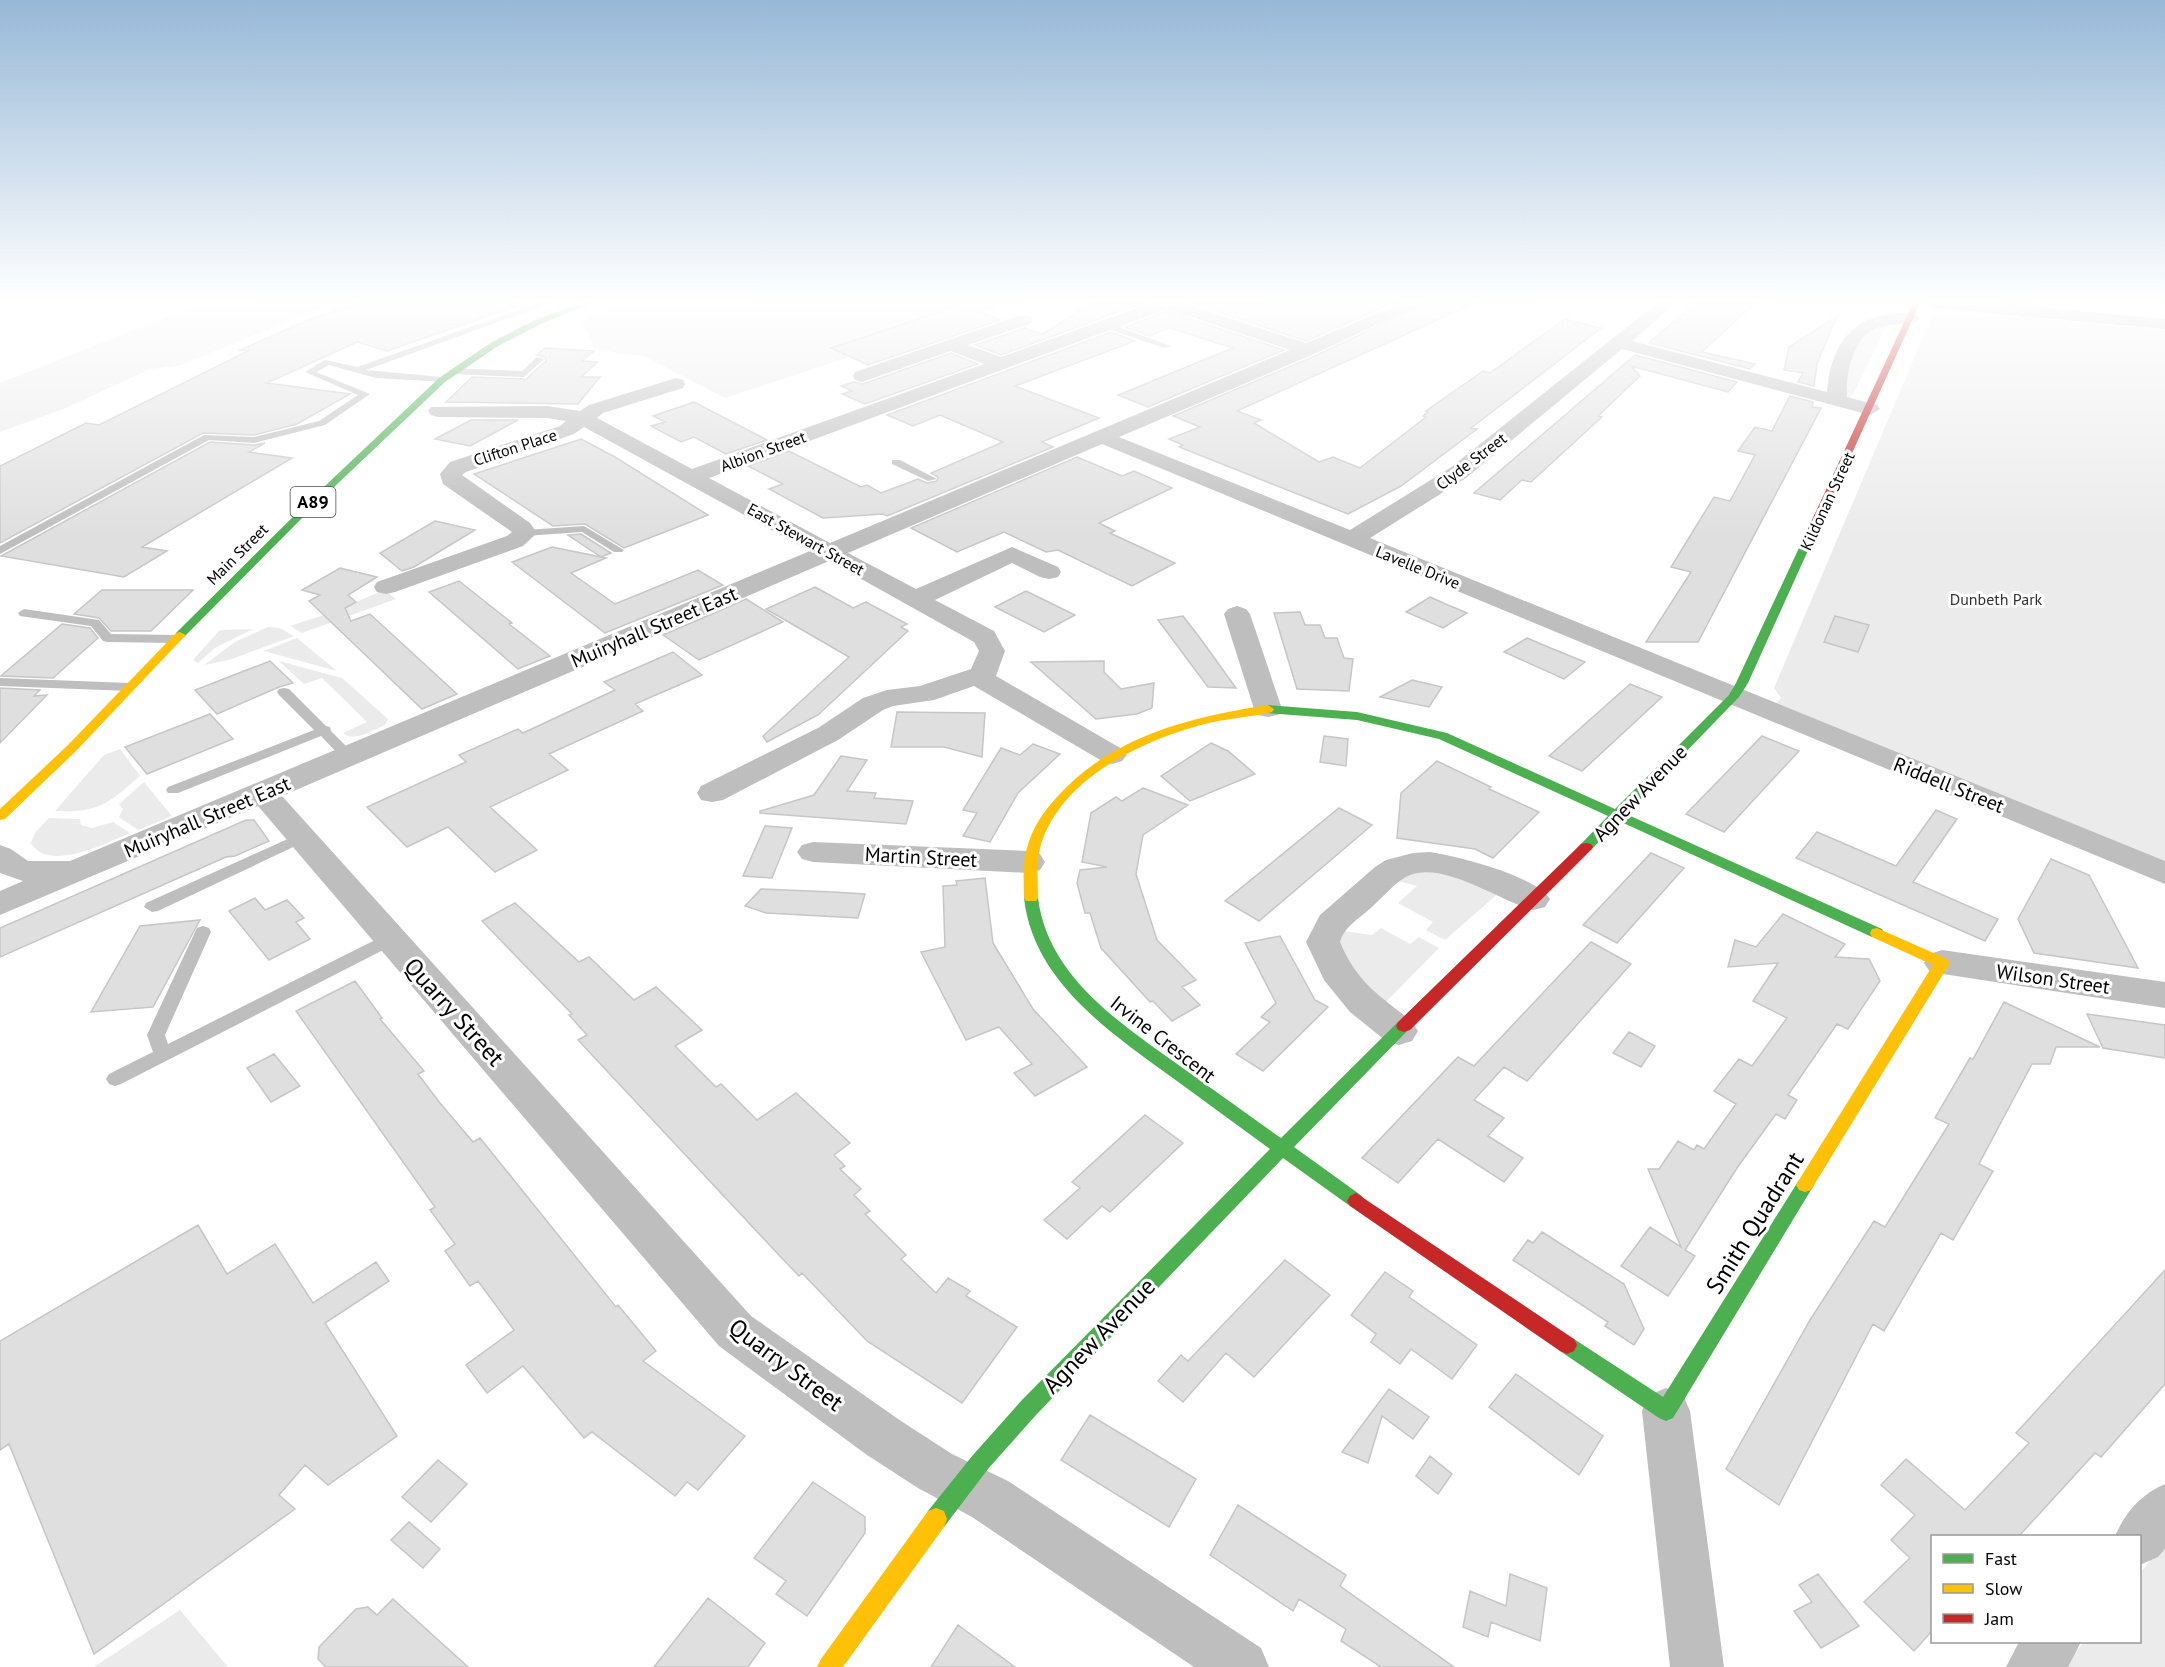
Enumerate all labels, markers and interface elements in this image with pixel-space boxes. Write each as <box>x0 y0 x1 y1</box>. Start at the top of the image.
street label: Clifton Place <box>471 424 559 470</box>
street label: Albion Street <box>718 426 809 476</box>
street label: Clyde Street <box>1432 428 1511 494</box>
street label: Kildonan Street <box>1795 448 1859 553</box>
road number: A89 <box>290 487 336 517</box>
street label: East Stewart Street <box>744 499 869 580</box>
street label: Main Street <box>202 519 272 589</box>
street label: Lavelle Drive <box>1373 541 1463 593</box>
street label: Muiryhall Street East <box>567 580 741 674</box>
park label: Dunbeth Park <box>1950 589 2043 609</box>
street label: Agnew Avenue <box>1587 739 1693 847</box>
street label: Riddell Street <box>1890 751 2008 819</box>
street label: Muiryhall Street East <box>120 770 294 864</box>
street label: Martin Street <box>864 841 978 873</box>
street label: Quarry Street <box>397 951 511 1072</box>
street label: Wilson Street <box>1995 958 2112 1000</box>
street label: Irvine Crescent <box>1105 990 1221 1088</box>
street label: Smith Quadrant <box>1699 1146 1811 1300</box>
street label: Agnew Avenue <box>1036 1271 1162 1400</box>
street label: Quarry Street <box>723 1311 850 1418</box>
legend <box>1931 1535 2141 1643</box>
text: Fast <box>1985 1547 2017 1570</box>
text: Slow <box>1985 1577 2023 1600</box>
text: Jam <box>1984 1607 2014 1630</box>

